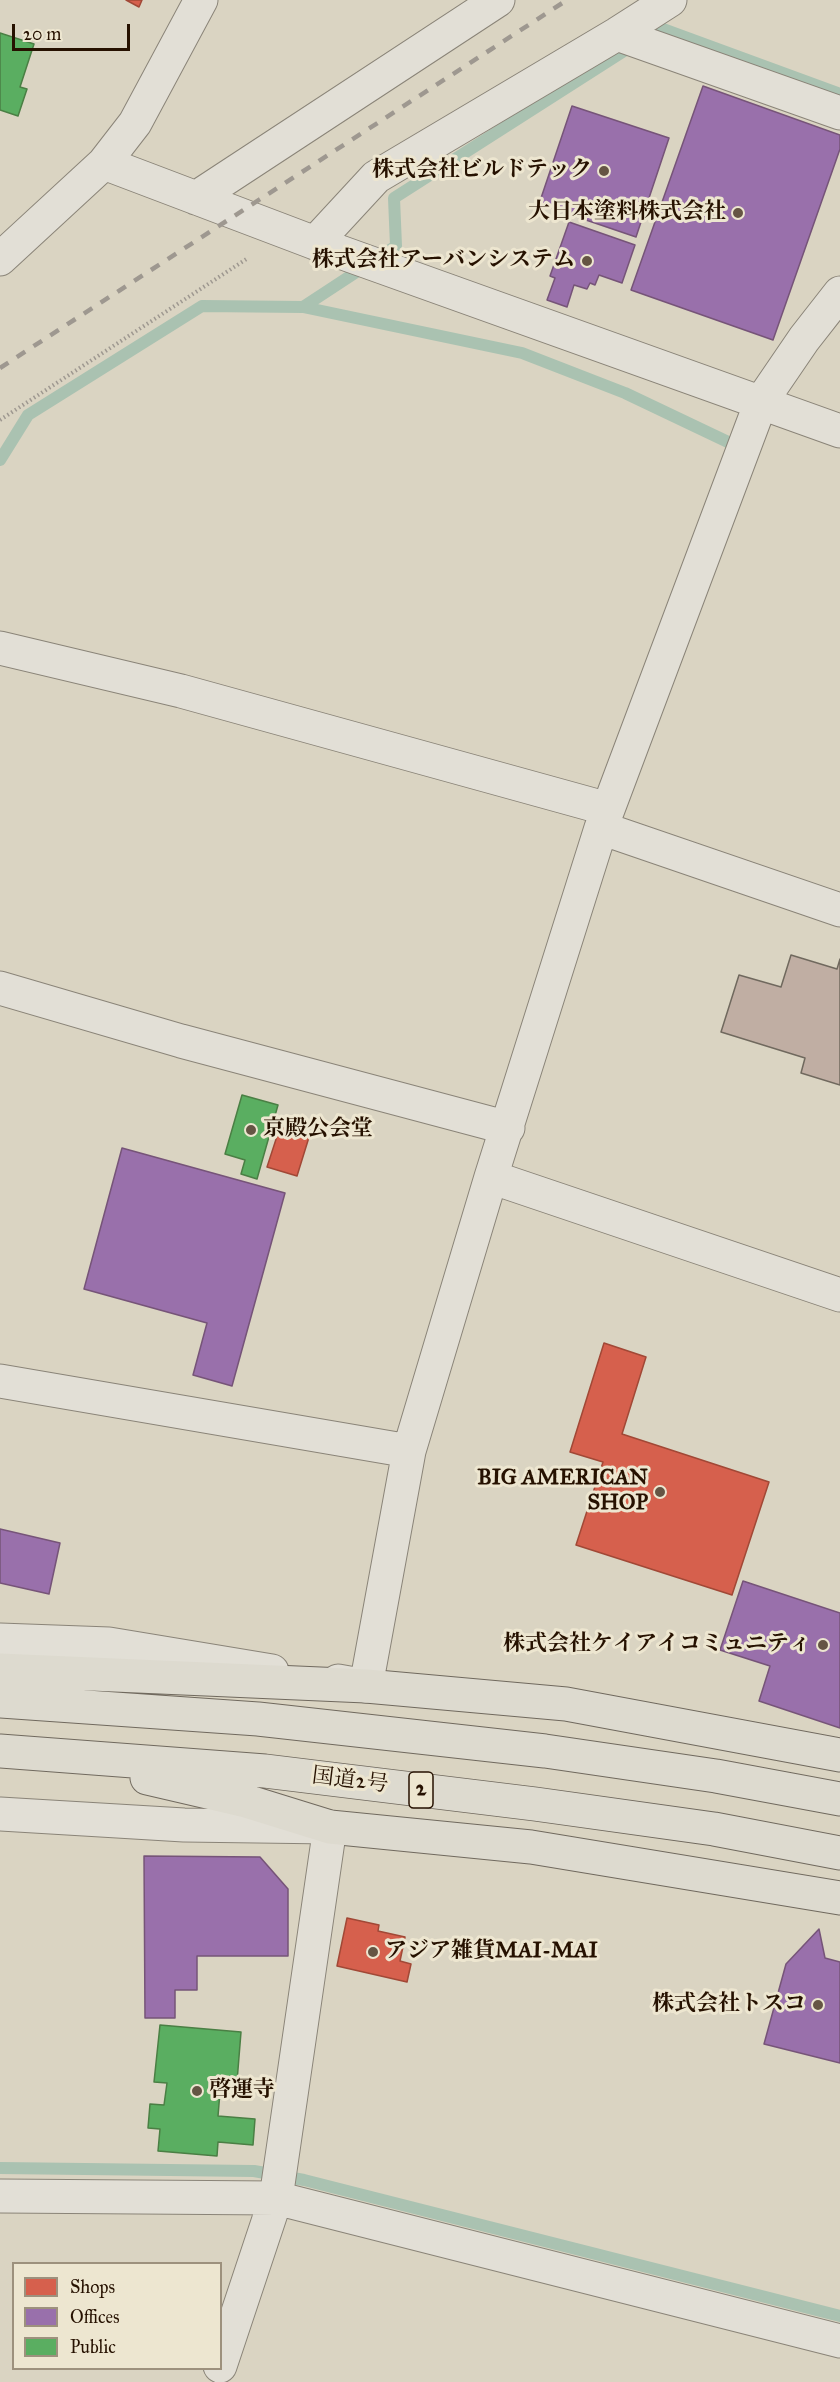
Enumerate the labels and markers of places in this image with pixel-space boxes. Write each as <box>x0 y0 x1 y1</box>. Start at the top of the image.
place label: 株式会社ビルドテック <box>372 158 592 184</box>
marker: 株式会社ビルドテック <box>597 164 611 178</box>
place label: 大日本塗料株式会社 <box>528 200 726 226</box>
marker: 大日本塗料株式会社 <box>731 206 745 220</box>
place label: 株式会社アーバンシステム <box>312 248 575 274</box>
marker: 株式会社アーバンシステム <box>580 254 594 268</box>
place label: 京殿公会堂 <box>263 1117 373 1143</box>
marker: 京殿公会堂 <box>244 1123 258 1137</box>
place label: BIG AMERICAN SHOP <box>477 1466 648 1518</box>
marker: BIG AMERICAN SHOP <box>653 1485 667 1499</box>
place label: 株式会社ケイアイコミュニティ <box>503 1632 811 1658</box>
marker: 株式会社ケイアイコミュニティ <box>816 1638 830 1652</box>
place label: アジア雑貨MAI-MAI <box>385 1939 598 1965</box>
marker: アジア雑貨MAI-MAI <box>366 1945 380 1959</box>
place label: 株式会社トスコ <box>652 1992 806 2018</box>
marker: 株式会社トスコ <box>811 1998 825 2012</box>
place label: 啓運寺 <box>209 2078 275 2104</box>
marker: 啓運寺 <box>190 2084 204 2098</box>

